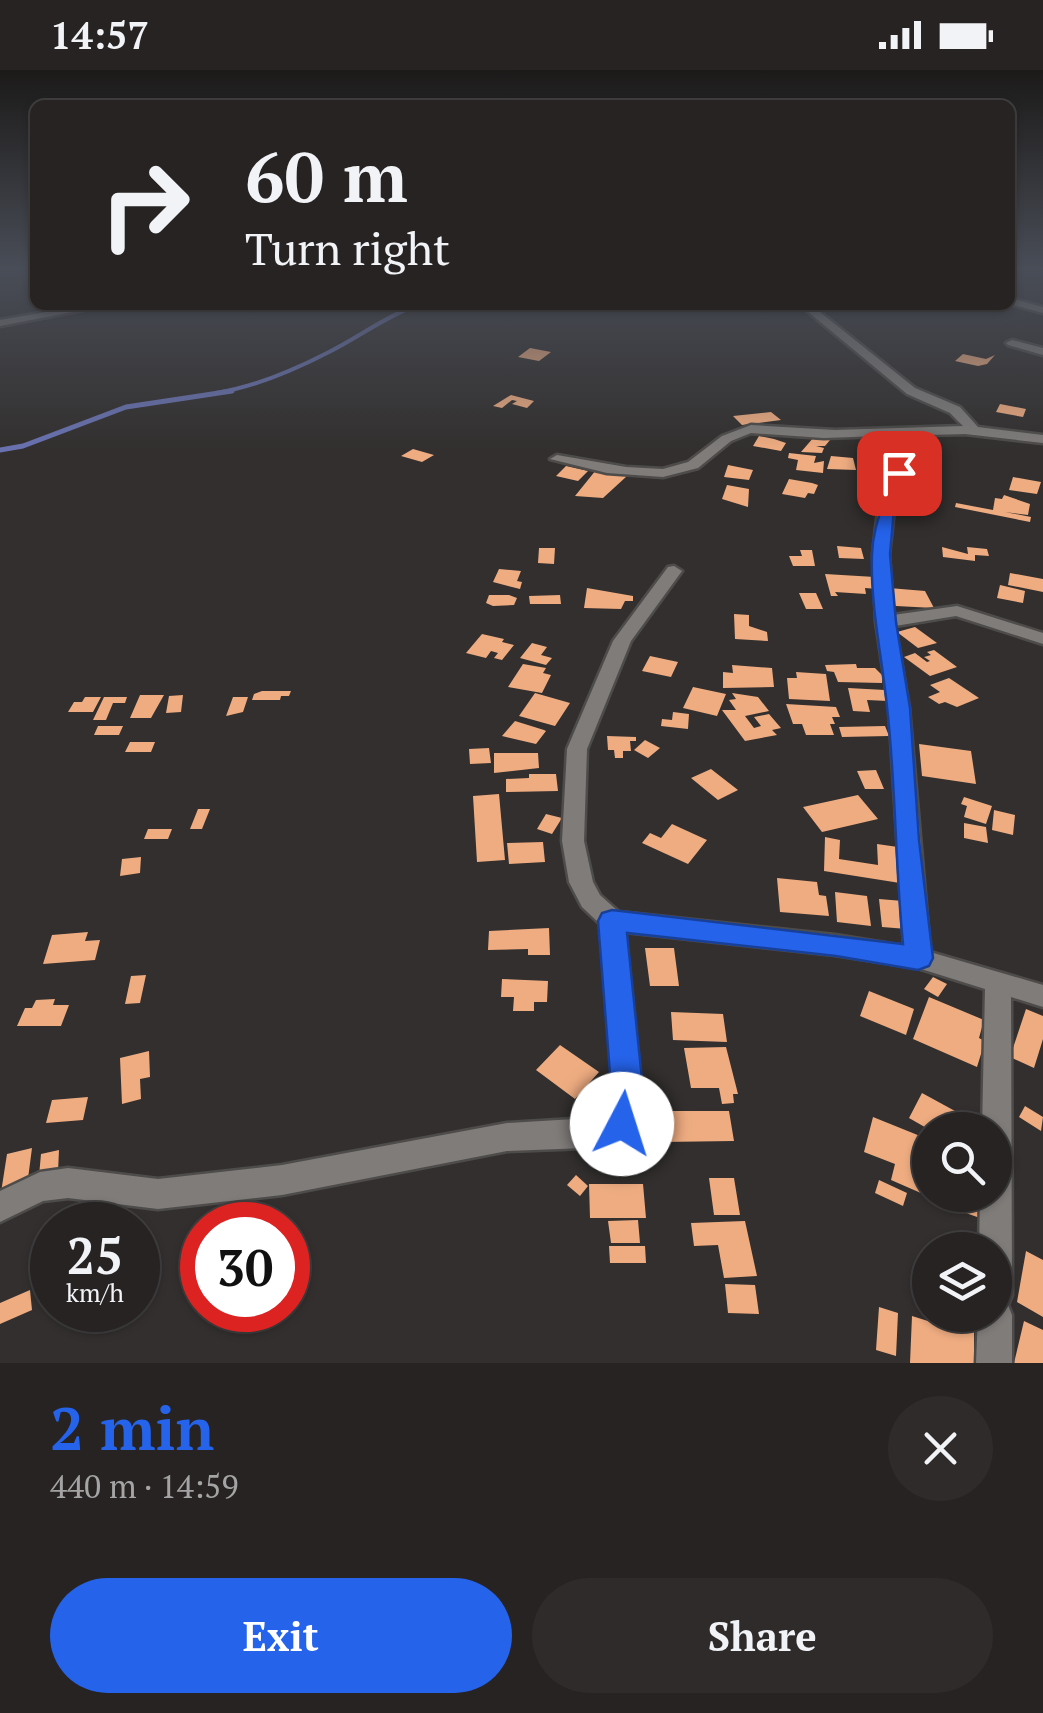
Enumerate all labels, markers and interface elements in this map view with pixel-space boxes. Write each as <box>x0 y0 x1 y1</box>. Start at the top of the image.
text: 14:57 <box>50 10 149 60</box>
text: 60 m <box>245 129 408 222</box>
icon: right <box>80 140 210 270</box>
text: Turn right <box>245 218 450 278</box>
pin <box>857 431 942 516</box>
icon: arrive <box>872 446 927 501</box>
position arrow <box>570 1072 674 1176</box>
map controls <box>912 1112 1012 1332</box>
button: search <box>912 1112 1012 1212</box>
speed limit sign: 30 <box>180 1202 310 1332</box>
text: 25 <box>67 1222 123 1288</box>
button: layers <box>912 1232 1012 1332</box>
text: km/h <box>66 1276 124 1309</box>
text: 2 min <box>50 1388 214 1467</box>
button: close <box>888 1396 993 1501</box>
text: 440 m · 14:59 <box>50 1465 238 1507</box>
button: Exit <box>50 1578 512 1693</box>
button: Share <box>532 1578 993 1693</box>

